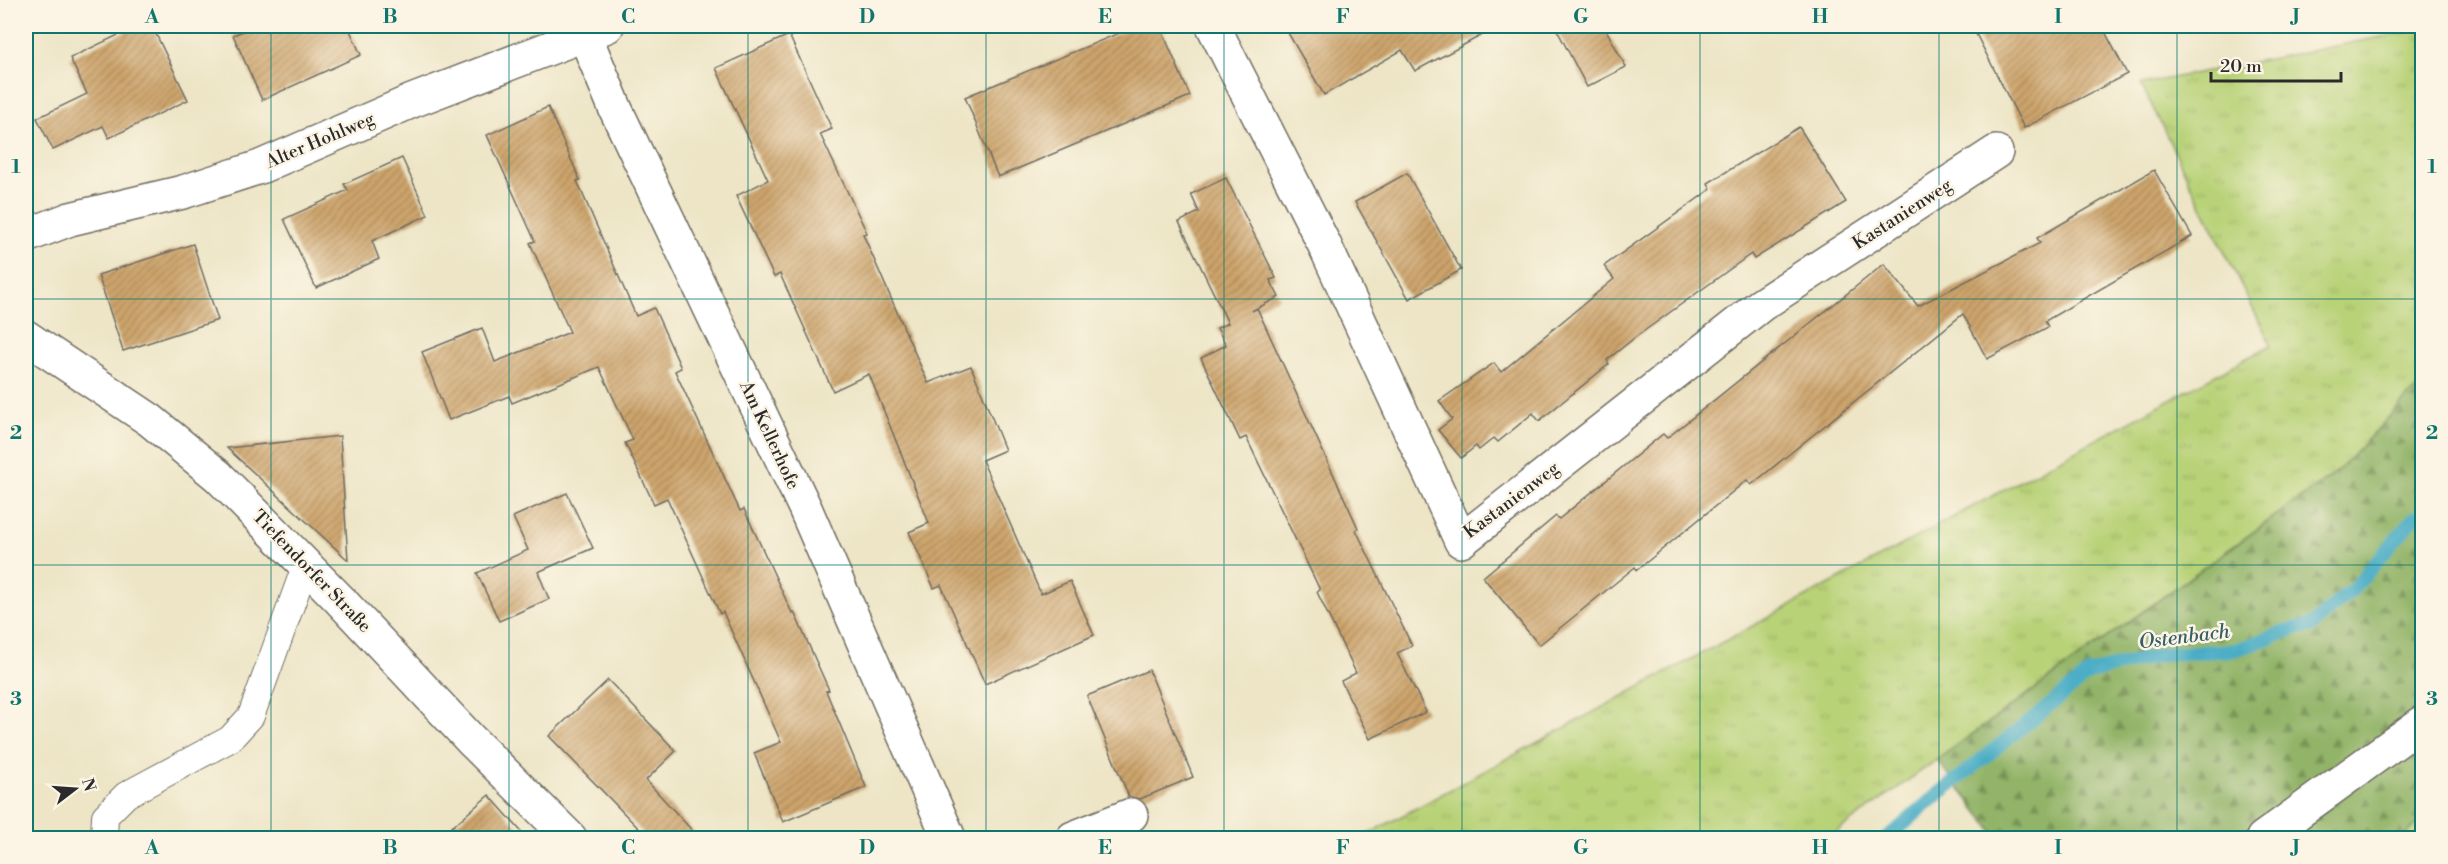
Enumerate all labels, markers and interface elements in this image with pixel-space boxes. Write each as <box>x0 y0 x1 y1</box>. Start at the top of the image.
text: A <box>144 5 160 30</box>
text: B <box>382 5 398 30</box>
text: C <box>621 5 635 30</box>
text: D <box>859 5 875 30</box>
text: E <box>1098 5 1112 30</box>
text: F <box>1336 5 1350 30</box>
text: G <box>1573 5 1589 30</box>
text: H <box>1812 5 1829 30</box>
text: I <box>2054 5 2062 30</box>
text: J <box>2289 5 2300 30</box>
scale bar <box>2211 45 2342 83</box>
text: 20 m <box>2220 55 2262 78</box>
street label: Alter Hohlweg <box>262 107 379 174</box>
text: 1 <box>11 155 21 180</box>
text: 1 <box>2427 155 2437 180</box>
street label: Kastanienweg <box>1848 173 1957 255</box>
street label: Am Kellerhofe <box>734 376 805 493</box>
text: 2 <box>10 421 22 446</box>
text: 2 <box>2426 421 2438 446</box>
street label: Kastanienweg <box>1459 457 1564 544</box>
street label: Tiefendorfer Straße <box>247 505 376 637</box>
water label: Ostenbach <box>2137 619 2232 655</box>
text: 3 <box>10 687 22 712</box>
text: 3 <box>2426 687 2438 712</box>
north arrow <box>45 759 105 819</box>
text: N <box>77 776 100 794</box>
text: A <box>144 836 160 861</box>
text: B <box>382 836 398 861</box>
text: C <box>621 836 635 861</box>
text: D <box>859 836 875 861</box>
text: E <box>1098 836 1112 861</box>
text: F <box>1336 836 1350 861</box>
text: G <box>1573 836 1589 861</box>
text: H <box>1812 836 1829 861</box>
text: I <box>2054 836 2062 861</box>
text: J <box>2289 836 2300 861</box>

